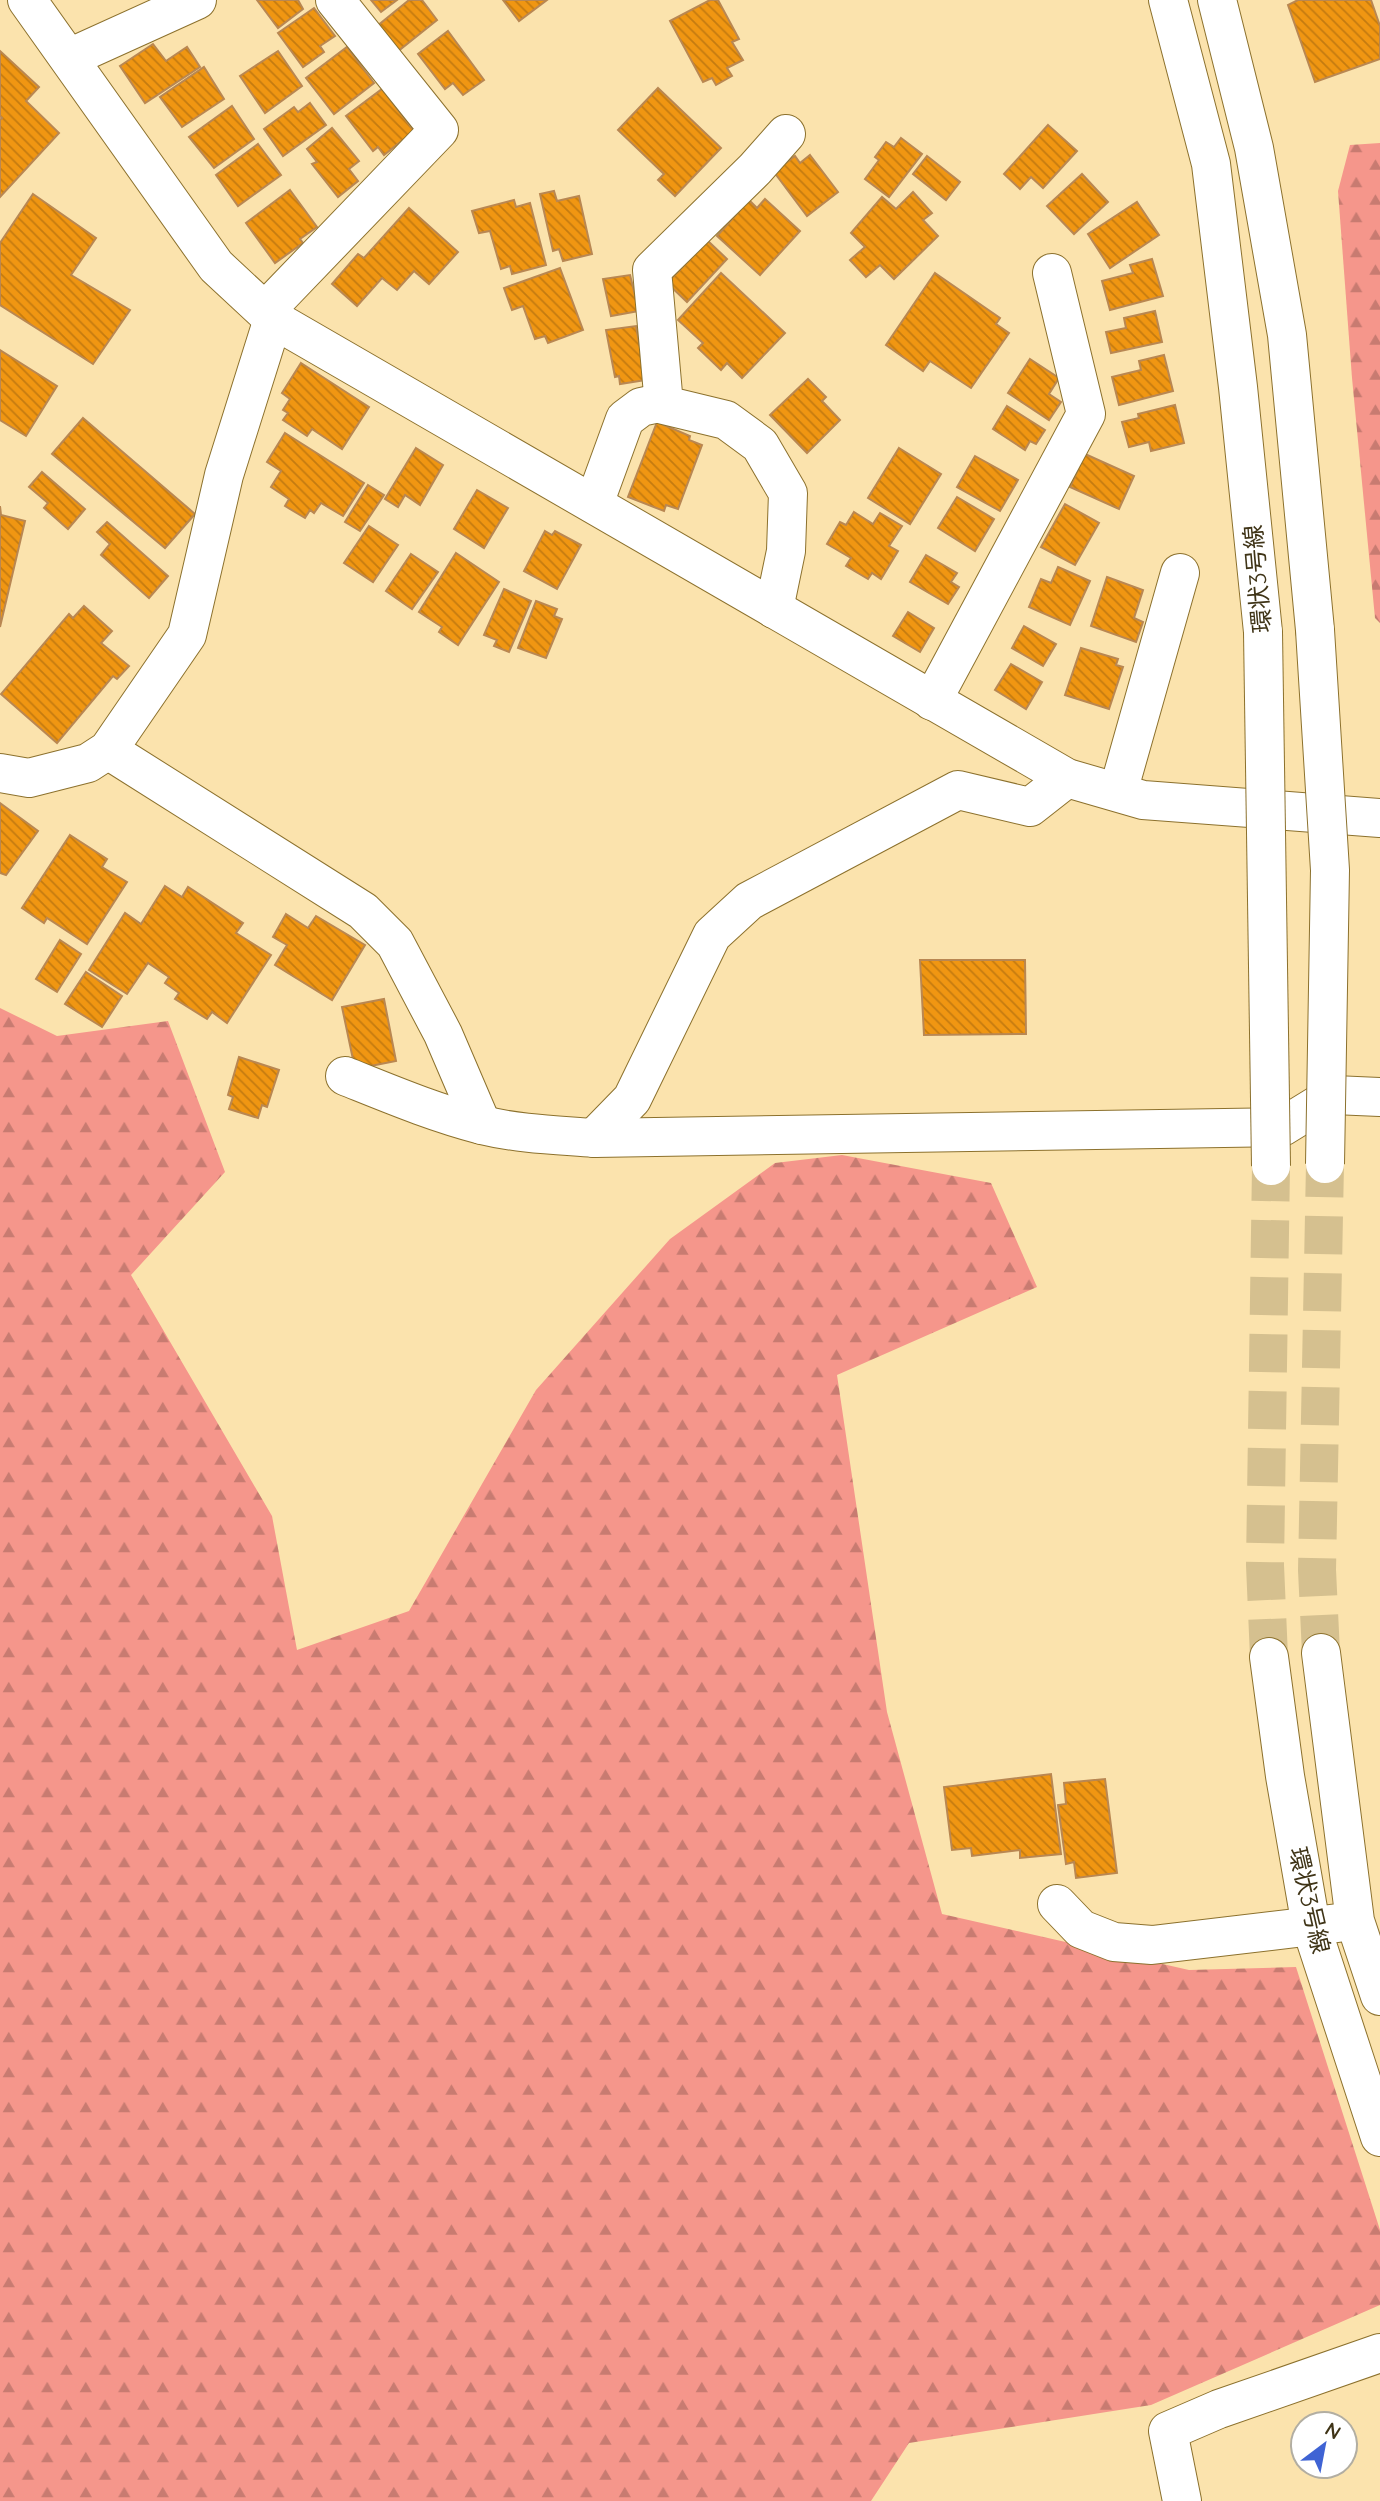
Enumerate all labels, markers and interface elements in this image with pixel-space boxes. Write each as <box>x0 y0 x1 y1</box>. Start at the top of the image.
street label: 環状3号線 <box>1237 524 1277 634</box>
street label: 環状3号線 <box>1283 1844 1337 1956</box>
north arrow <box>1289 2410 1359 2480</box>
text: N <box>1321 2417 1345 2444</box>

